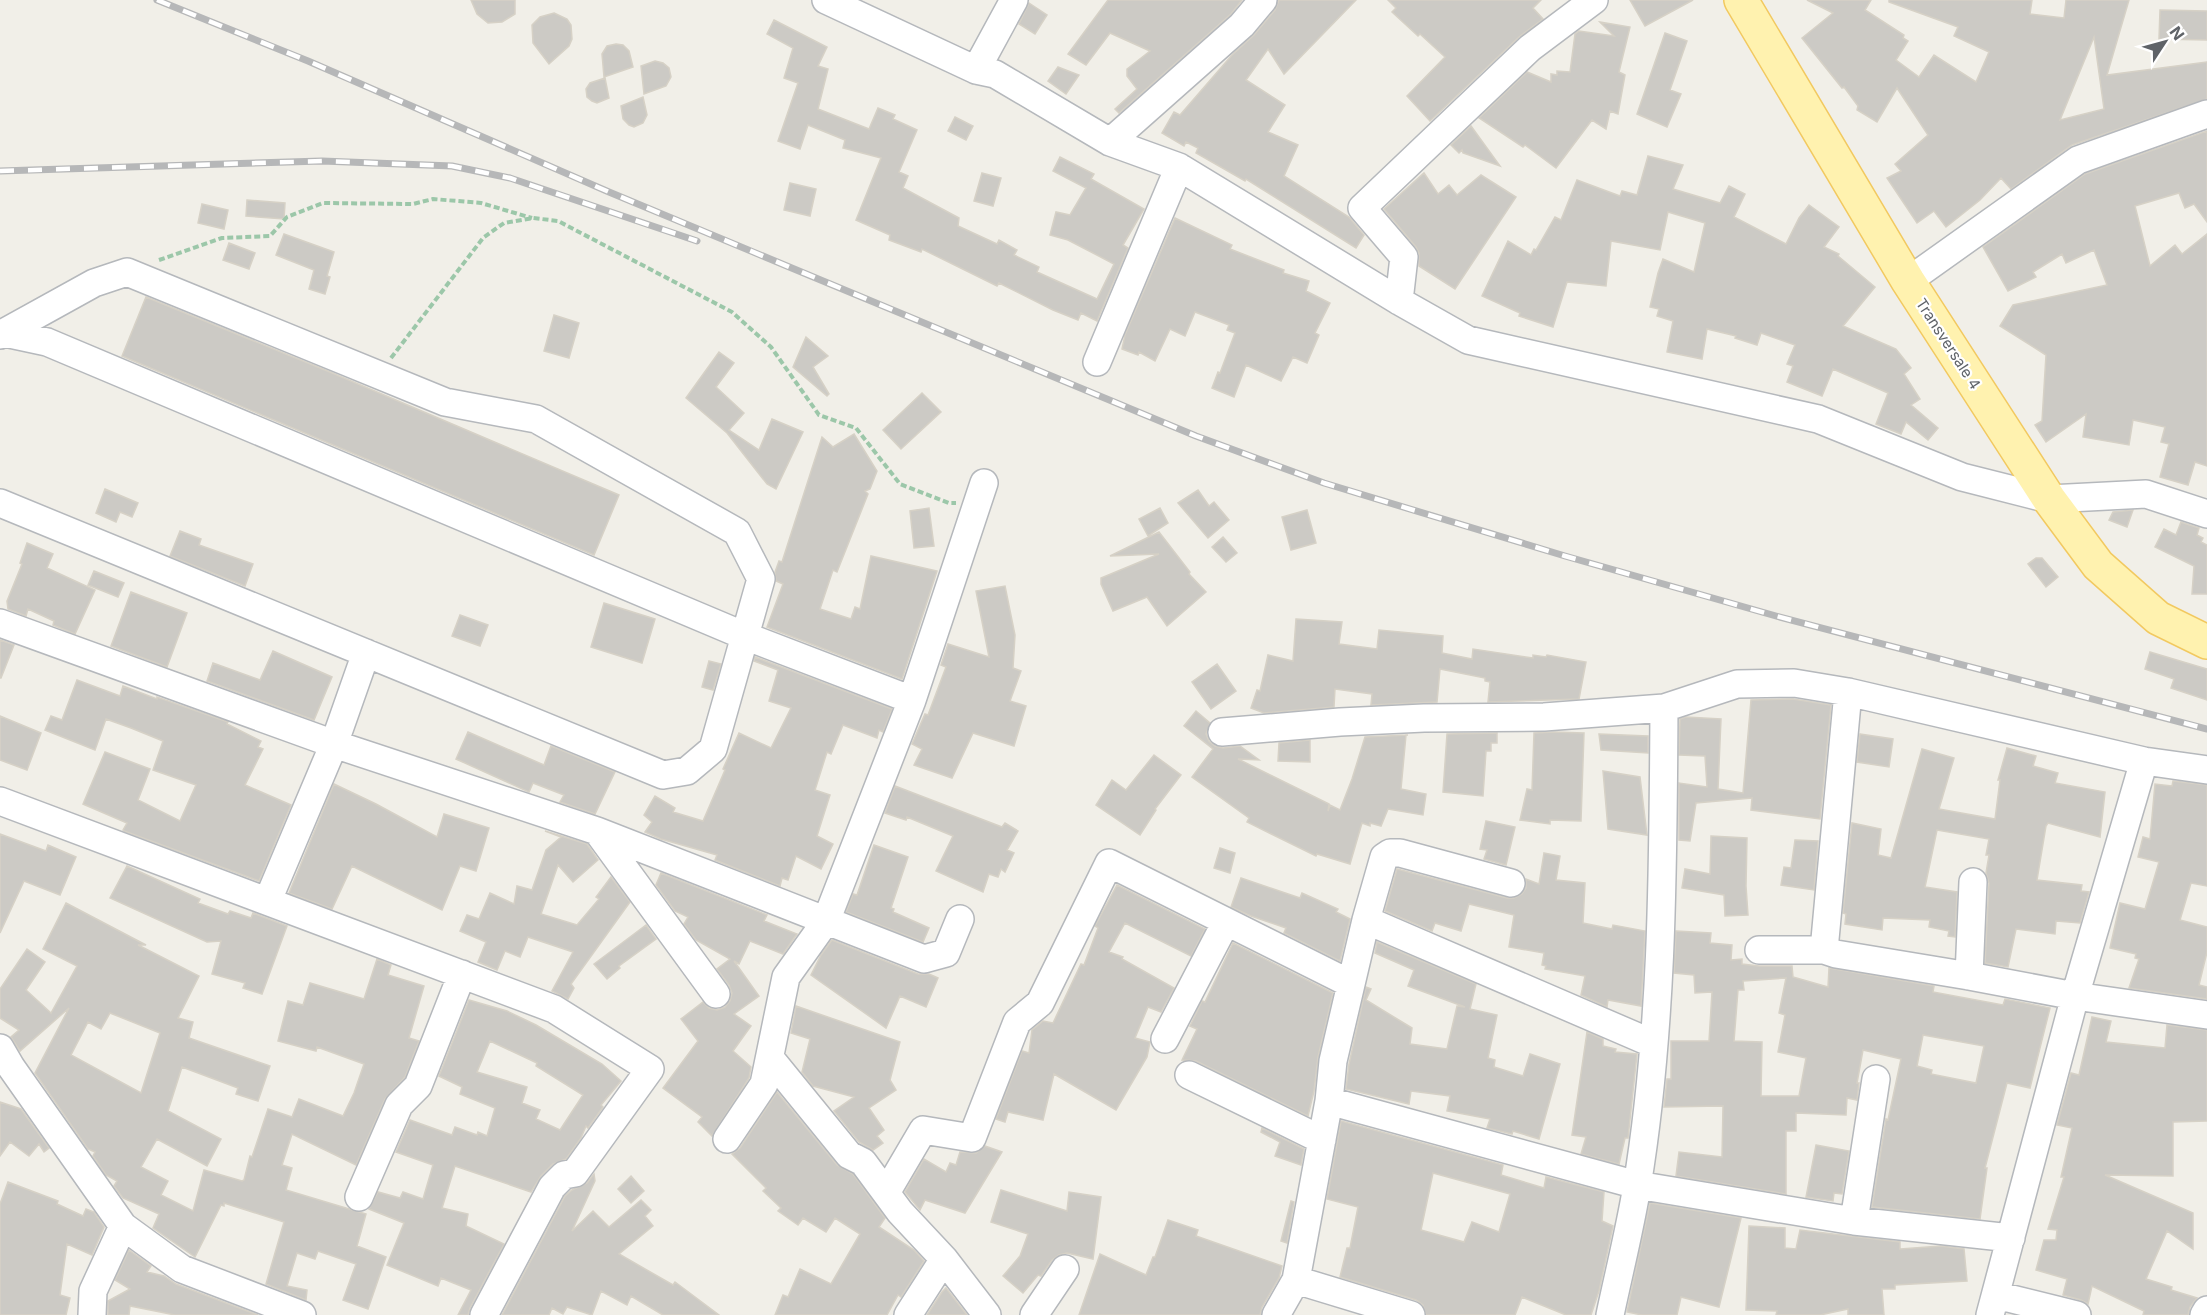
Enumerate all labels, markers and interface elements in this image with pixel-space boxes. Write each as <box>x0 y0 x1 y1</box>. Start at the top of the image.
north arrow <box>2135 12 2195 72</box>
text: N <box>2165 22 2189 44</box>
street label: Transversale 4 <box>1912 295 1985 393</box>

